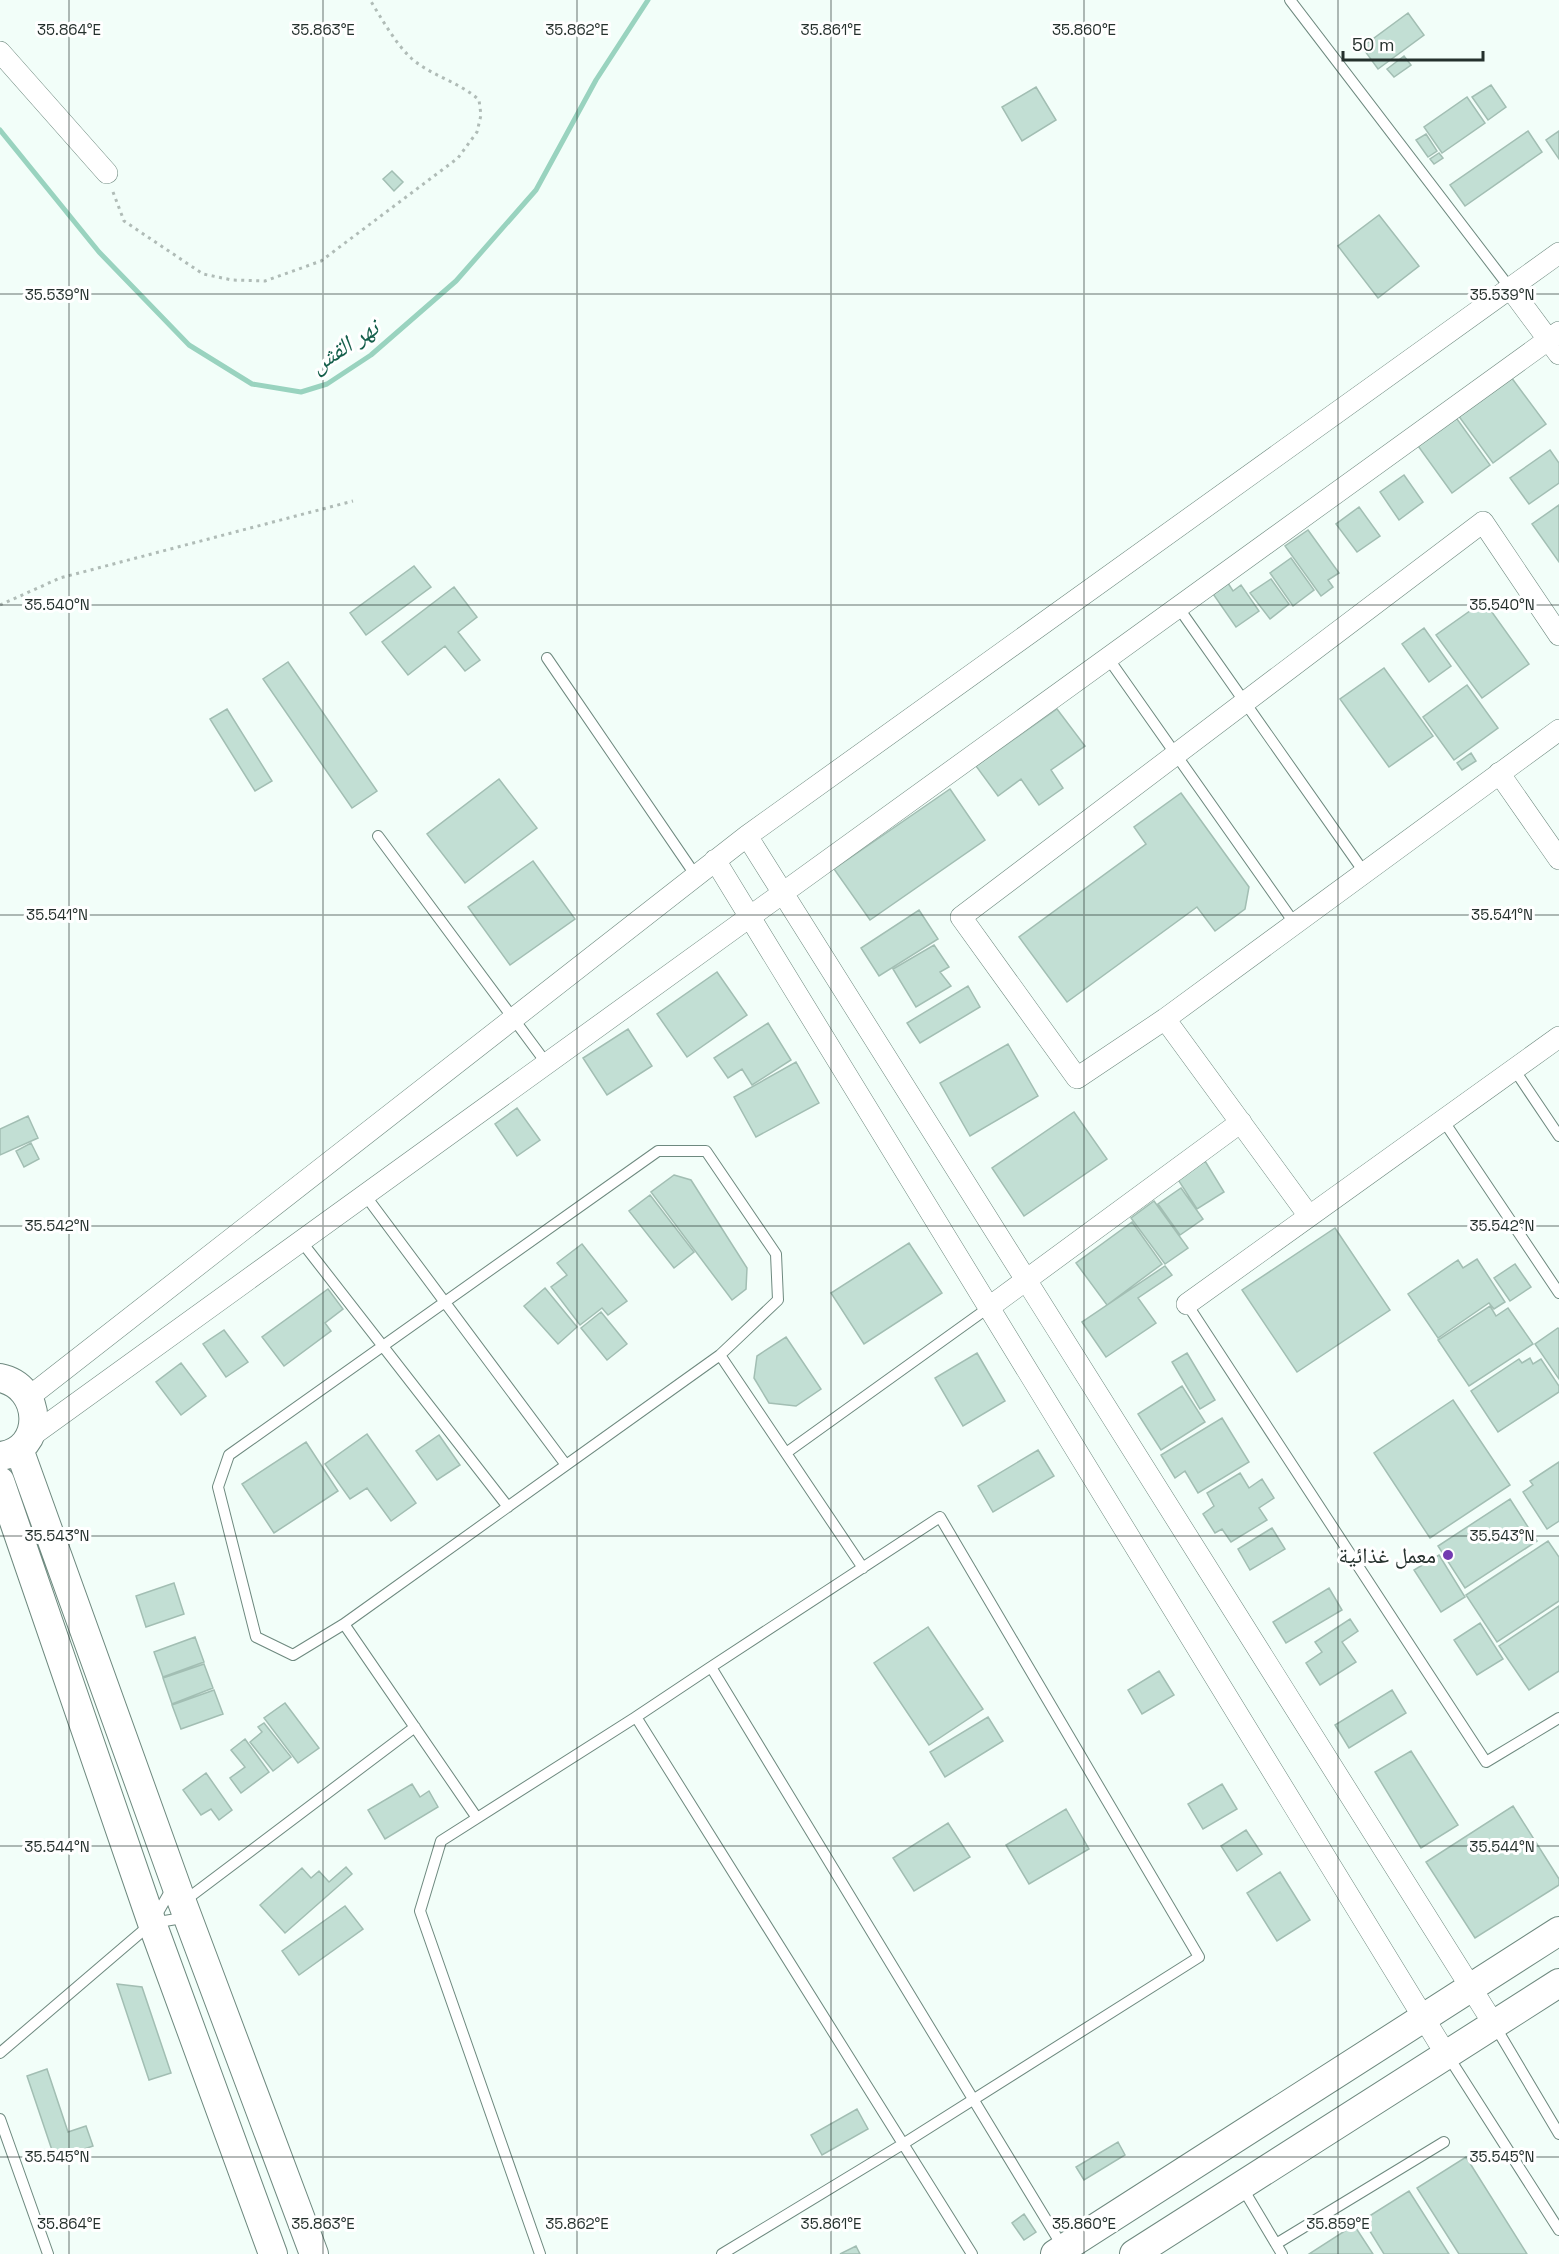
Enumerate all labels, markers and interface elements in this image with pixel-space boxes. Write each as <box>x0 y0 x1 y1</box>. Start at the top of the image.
text: 35.864°E <box>37 20 101 39</box>
text: 35.863°E <box>291 20 355 39</box>
text: 35.862°E <box>545 20 609 39</box>
text: 35.861°E <box>801 20 861 39</box>
text: 35.860°E <box>1052 20 1116 39</box>
scale bar <box>1343 24 1482 62</box>
text: 50 m <box>1352 33 1394 56</box>
text: 35.539°N <box>25 285 89 304</box>
text: 35.539°N <box>1470 285 1534 304</box>
water label: نهر القش <box>303 310 387 379</box>
text: 35.540°N <box>24 595 90 614</box>
text: 35.540°N <box>1469 595 1535 614</box>
text: 35.541°N <box>26 905 88 924</box>
text: 35.541°N <box>1471 905 1533 924</box>
text: 35.542°N <box>25 1216 89 1235</box>
text: 35.542°N <box>1470 1216 1534 1235</box>
text: 35.543°N <box>25 1526 89 1545</box>
text: 35.543°N <box>1470 1526 1534 1545</box>
place label: معمل غذائية <box>1338 1541 1436 1569</box>
marker: معمل غذائية <box>1441 1548 1455 1562</box>
text: 35.544°N <box>24 1837 90 1856</box>
text: 35.544°N <box>1469 1837 1535 1856</box>
text: 35.545°N <box>25 2147 89 2166</box>
text: 35.545°N <box>1470 2147 1534 2166</box>
text: 35.864°E <box>37 2214 101 2233</box>
text: 35.863°E <box>291 2214 355 2233</box>
text: 35.862°E <box>545 2214 609 2233</box>
text: 35.861°E <box>801 2214 861 2233</box>
text: 35.860°E <box>1052 2214 1116 2233</box>
text: 35.859°E <box>1306 2214 1370 2233</box>

